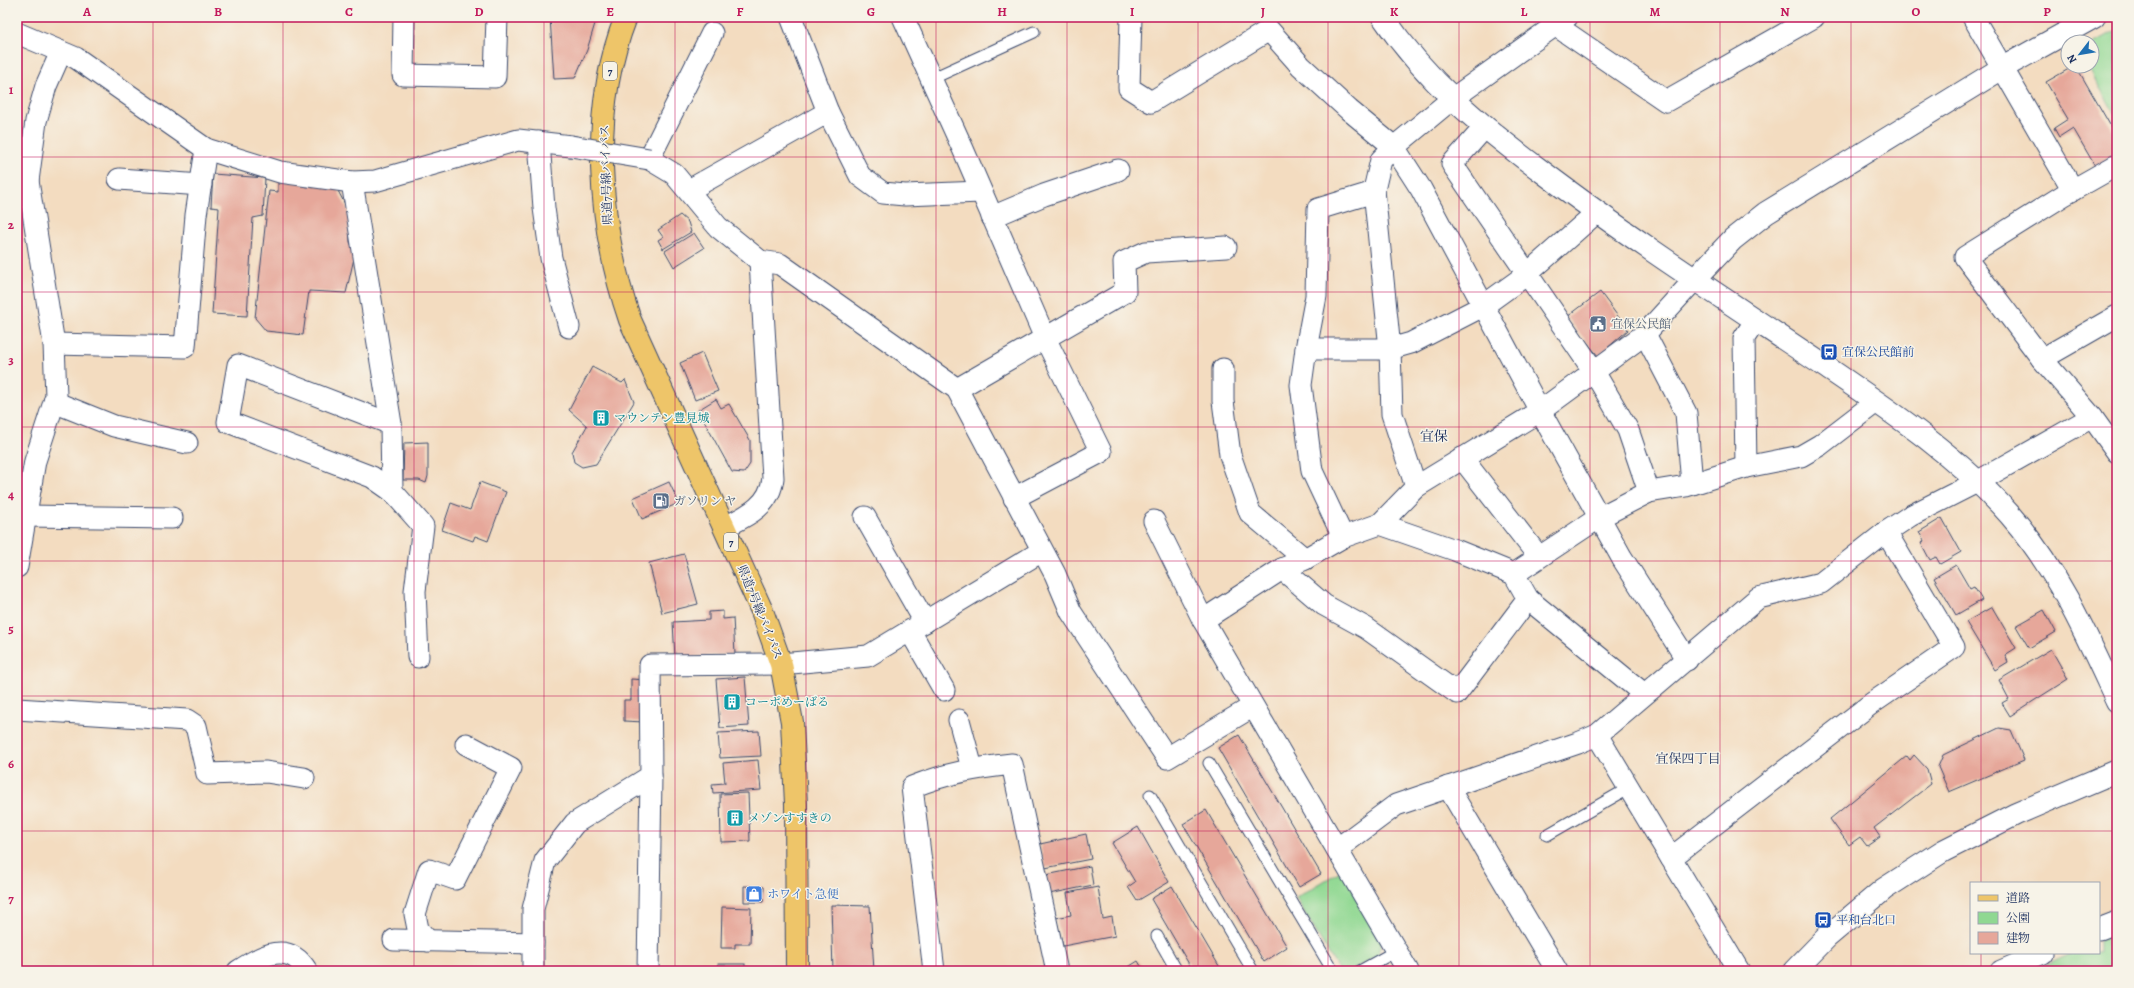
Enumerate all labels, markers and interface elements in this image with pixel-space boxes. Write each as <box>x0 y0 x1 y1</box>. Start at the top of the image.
text: A <box>82 3 92 20</box>
text: B <box>214 3 222 20</box>
text: C <box>345 3 353 20</box>
text: D <box>474 3 484 20</box>
text: E <box>606 3 614 20</box>
text: F <box>737 3 744 20</box>
text: G <box>867 3 875 20</box>
text: H <box>997 3 1007 20</box>
text: I <box>1130 3 1135 20</box>
text: J <box>1261 3 1265 20</box>
text: K <box>1390 3 1399 20</box>
text: L <box>1521 3 1528 20</box>
text: M <box>1650 3 1661 20</box>
text: N <box>1780 3 1790 20</box>
text: O <box>1912 3 1921 20</box>
text: P <box>2043 3 2051 20</box>
north arrow <box>2060 34 2100 74</box>
text: N <box>2063 52 2080 66</box>
road number: 7 <box>603 62 617 80</box>
text: 1 <box>9 81 14 98</box>
street label: 県道7号線バイパス <box>596 124 616 226</box>
text: 2 <box>8 216 15 233</box>
public building icon: 宜保公民館 <box>1588 314 1608 334</box>
place label: 宜保公民館 <box>1611 316 1671 332</box>
bus stop icon: 宜保公民館前 <box>1819 342 1839 362</box>
place label: 宜保公民館前 <box>1842 344 1914 360</box>
text: 3 <box>8 351 14 368</box>
building icon: マウンテン豊見城 <box>591 408 611 428</box>
place label: マウンテン豊見城 <box>614 410 709 426</box>
district label: 宜保 <box>1420 427 1448 446</box>
text: 4 <box>8 486 14 503</box>
fuel station icon: ガソリン ヤ <box>651 491 671 511</box>
place label: ガソリン ヤ <box>674 493 736 509</box>
road number: 7 <box>724 533 738 551</box>
street label: 県道7号線バイパス <box>734 562 786 662</box>
text: 5 <box>8 620 14 637</box>
building icon: コーポめーばる <box>722 692 742 712</box>
place label: コーポめーばる <box>745 694 829 710</box>
district label: 宜保四丁目 <box>1655 750 1721 767</box>
text: 6 <box>8 755 14 772</box>
building icon: メゾンすすきの <box>725 808 745 828</box>
place label: メゾンすすきの <box>748 810 832 826</box>
legend <box>1970 882 2100 954</box>
shop icon: ホワイト急便 <box>744 884 764 904</box>
place label: ホワイト急便 <box>767 886 839 902</box>
text: 7 <box>8 890 14 907</box>
text: 道路 <box>2006 890 2030 906</box>
bus stop icon: 平和台北口 <box>1813 910 1833 930</box>
text: 公園 <box>2006 910 2030 926</box>
place label: 平和台北口 <box>1836 912 1896 928</box>
text: 建物 <box>2006 930 2030 946</box>

